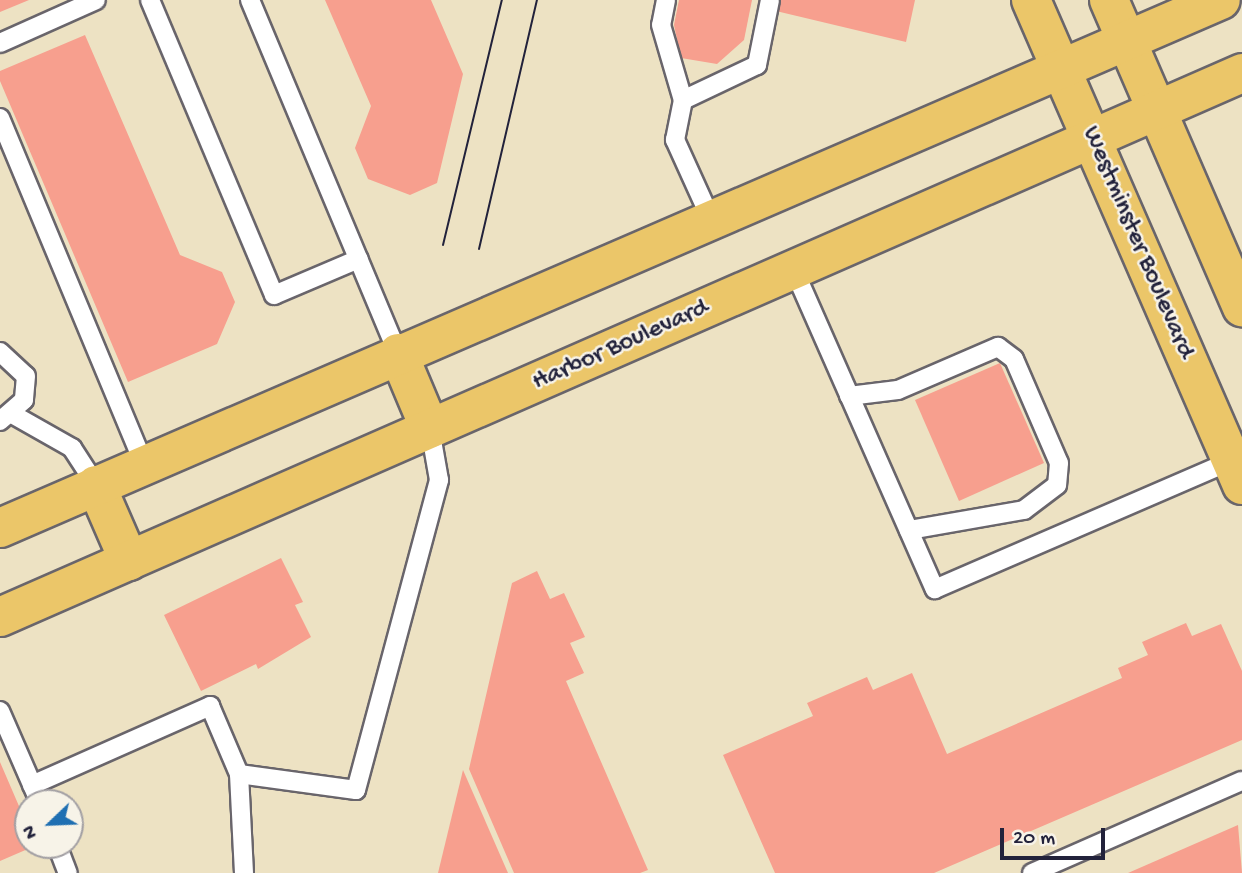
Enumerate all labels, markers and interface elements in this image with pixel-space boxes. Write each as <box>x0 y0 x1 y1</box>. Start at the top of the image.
street label: Westminster Boulevard <box>1074 122 1200 364</box>
street label: Harbor Boulevard <box>528 293 714 399</box>
north arrow <box>14 789 84 859</box>
scale bar <box>1004 814 1109 858</box>
text: N <box>18 821 44 842</box>
text: 20 m <box>1013 827 1055 852</box>

